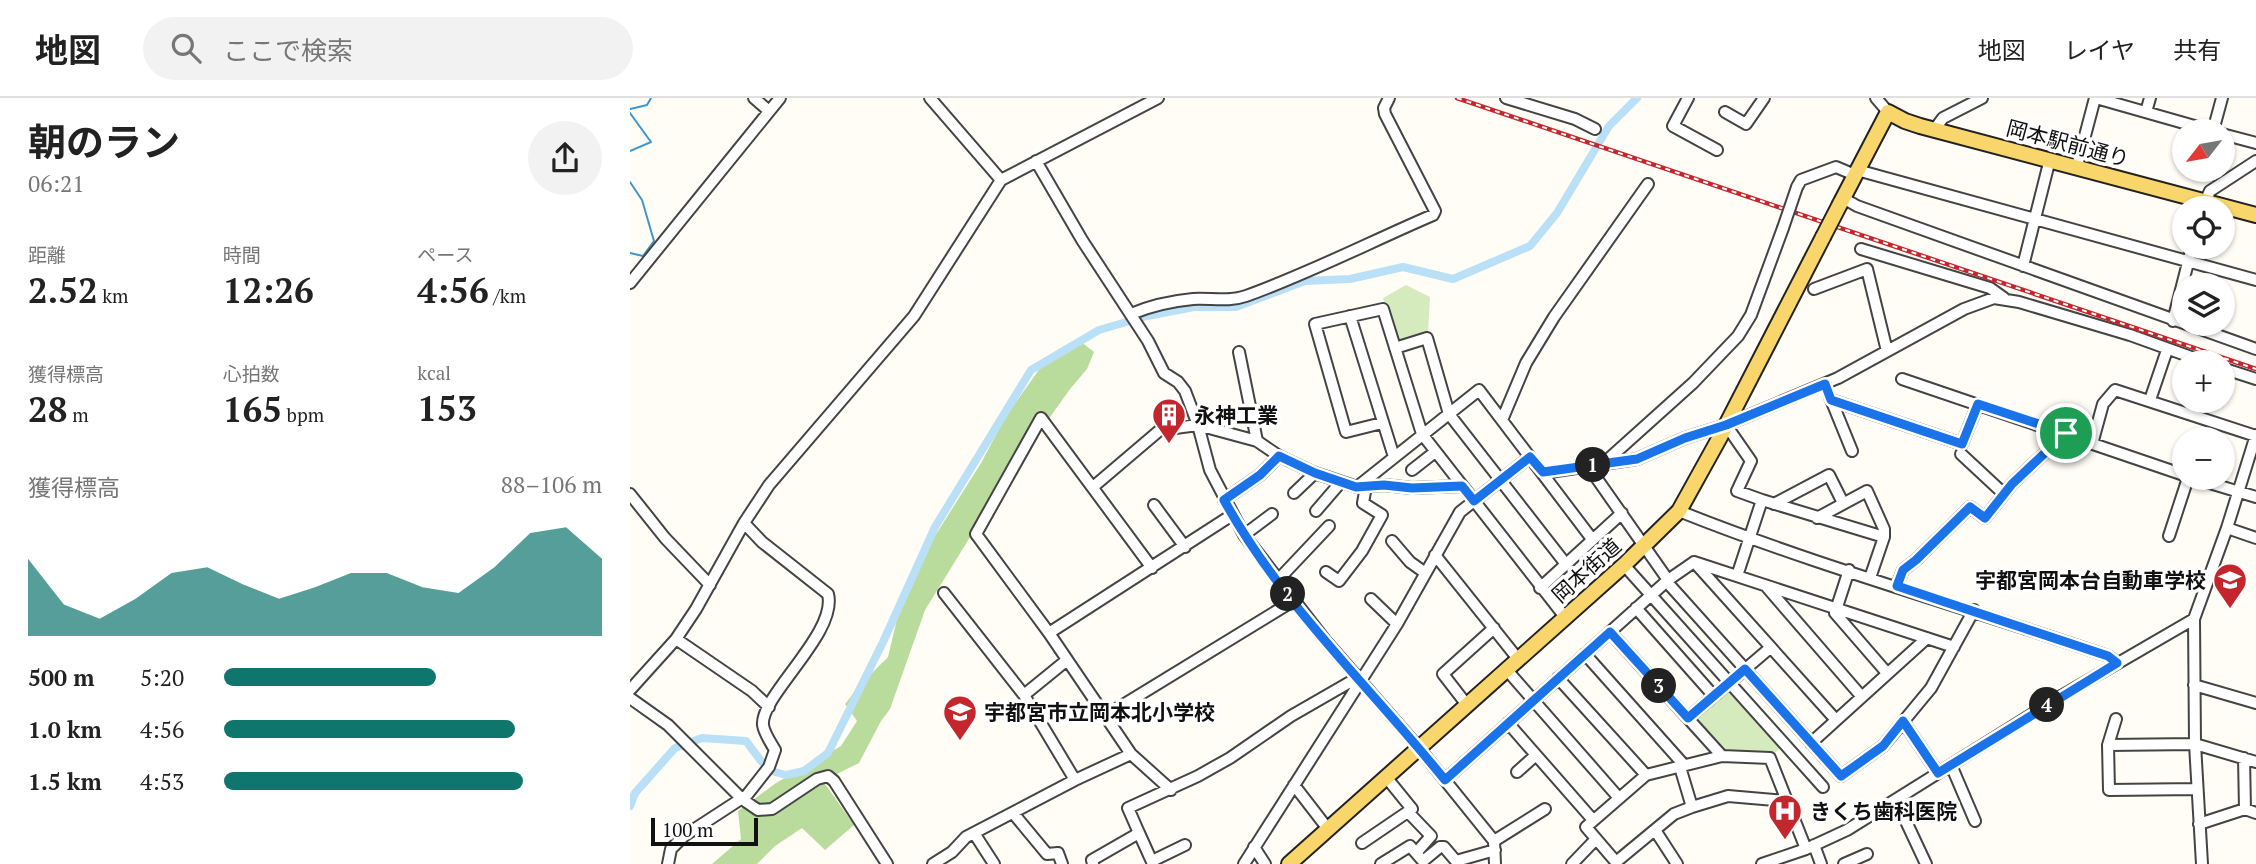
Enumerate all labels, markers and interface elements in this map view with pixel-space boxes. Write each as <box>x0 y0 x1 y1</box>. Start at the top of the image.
search box <box>143 17 633 80</box>
text: 地図 <box>35 28 101 71</box>
icon: search <box>167 29 205 67</box>
text: ここで検索 <box>223 33 353 67</box>
text: 地図 <box>1978 34 2026 66</box>
text: レイヤ <box>2064 34 2135 66</box>
text: 共有 <box>2173 34 2221 66</box>
street label: 岡本駅前通り <box>2004 113 2132 173</box>
text: 朝のラン <box>28 117 180 167</box>
north arrow <box>2172 119 2235 182</box>
map controls <box>2172 119 2235 490</box>
button: share <box>528 121 602 195</box>
text: 06:21 <box>28 168 85 199</box>
button: locate <box>2172 196 2235 259</box>
text: 距離 <box>28 242 66 267</box>
text: 時間 <box>223 242 261 267</box>
text: ペース <box>417 242 473 267</box>
text: 2.52 <box>28 267 98 313</box>
text: 12:26 <box>223 267 314 313</box>
text: 4:56 <box>417 267 489 313</box>
button: layers <box>2172 273 2235 336</box>
text: km <box>98 283 129 308</box>
text: /km <box>489 283 526 308</box>
button: + <box>2172 350 2235 413</box>
text: kcal <box>417 360 451 385</box>
text: 獲得標高 <box>28 361 104 386</box>
text: 心拍数 <box>223 361 280 386</box>
text: 153 <box>417 385 477 431</box>
text: 28 <box>28 386 68 432</box>
text: 165 <box>223 386 282 432</box>
building icon: 永神工業 <box>1150 396 1188 445</box>
place label: 永神工業 <box>1194 401 1278 429</box>
text: m <box>68 402 89 427</box>
text: bpm <box>282 402 324 427</box>
pin <box>2036 403 2096 463</box>
icon: arrive <box>2047 414 2085 452</box>
button: − <box>2172 427 2235 490</box>
pin: 1 <box>1576 448 1611 482</box>
text: 1 <box>1587 452 1598 477</box>
text: 88–106 m <box>501 469 602 500</box>
text: 獲得標高 <box>28 472 120 503</box>
street label: 岡本街道 <box>1545 531 1627 609</box>
school or university icon: 宇都宮岡本台自動車学校 <box>2211 561 2249 610</box>
place label: 宇都宮岡本台自動車学校 <box>1975 566 2206 594</box>
pin: 2 <box>1270 576 1306 612</box>
text: 2 <box>1282 581 1293 606</box>
text: 500 m <box>28 662 94 693</box>
text: 5:20 <box>140 662 184 693</box>
pin: 3 <box>1642 668 1676 704</box>
text: 3 <box>1653 673 1664 698</box>
pin: 4 <box>2030 688 2064 722</box>
text: 4 <box>2041 692 2052 717</box>
school or university icon: 宇都宮市立岡本北小学校 <box>941 693 979 742</box>
place label: 宇都宮市立岡本北小学校 <box>984 698 1215 726</box>
text: 1.0 km <box>28 714 102 745</box>
text: 4:56 <box>140 714 184 745</box>
text: 1.5 km <box>28 766 102 797</box>
text: 4:53 <box>140 766 184 797</box>
hospital icon: きくち歯科医院 <box>1766 792 1804 841</box>
place label: きくち歯科医院 <box>1810 797 1957 825</box>
scale bar <box>651 815 758 847</box>
text: 100 m <box>662 817 713 842</box>

